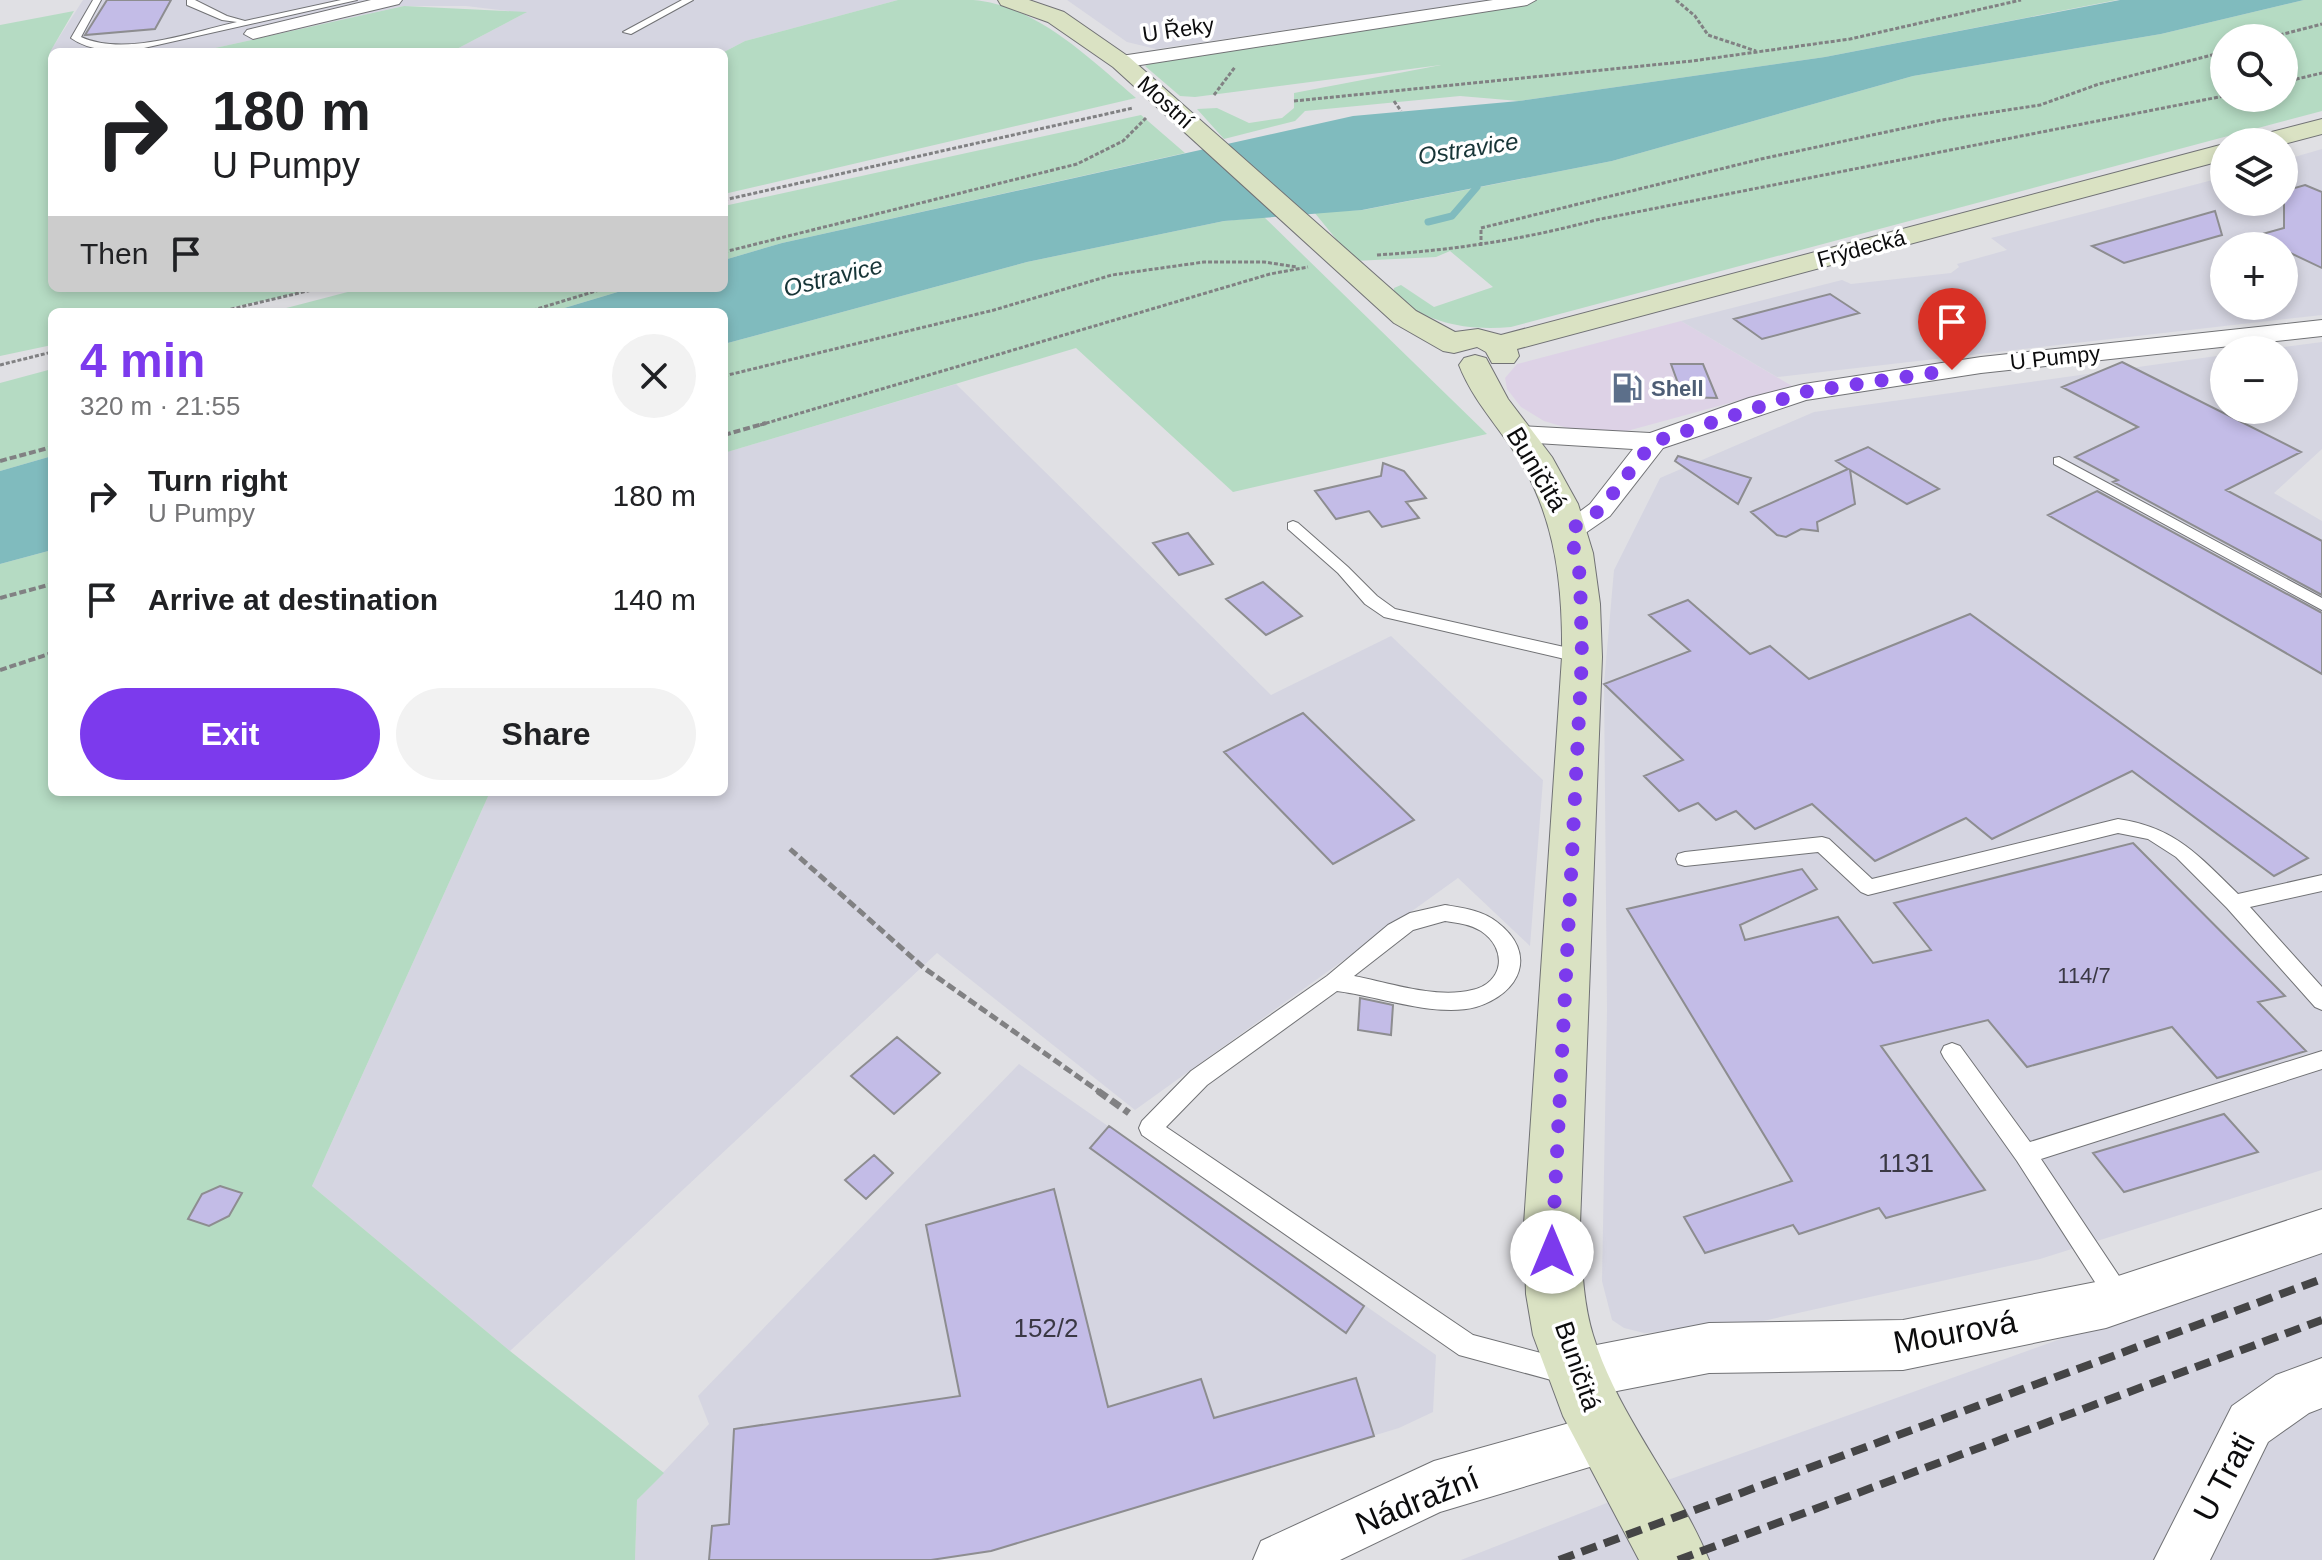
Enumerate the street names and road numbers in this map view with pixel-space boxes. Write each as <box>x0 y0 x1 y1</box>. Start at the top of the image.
street label: U Řeky <box>1141 12 1216 47</box>
street label: Mostní <box>1133 71 1199 134</box>
street label: Frýdecká <box>1814 225 1909 272</box>
street label: U Pumpy <box>2009 340 2101 375</box>
street label: Buničitá <box>1500 422 1574 517</box>
street label: Mourová <box>1891 1303 2020 1361</box>
street label: Buničitá <box>1549 1317 1607 1415</box>
street label: U Trati <box>2186 1427 2262 1527</box>
street label: Nádražní <box>1350 1460 1484 1542</box>

